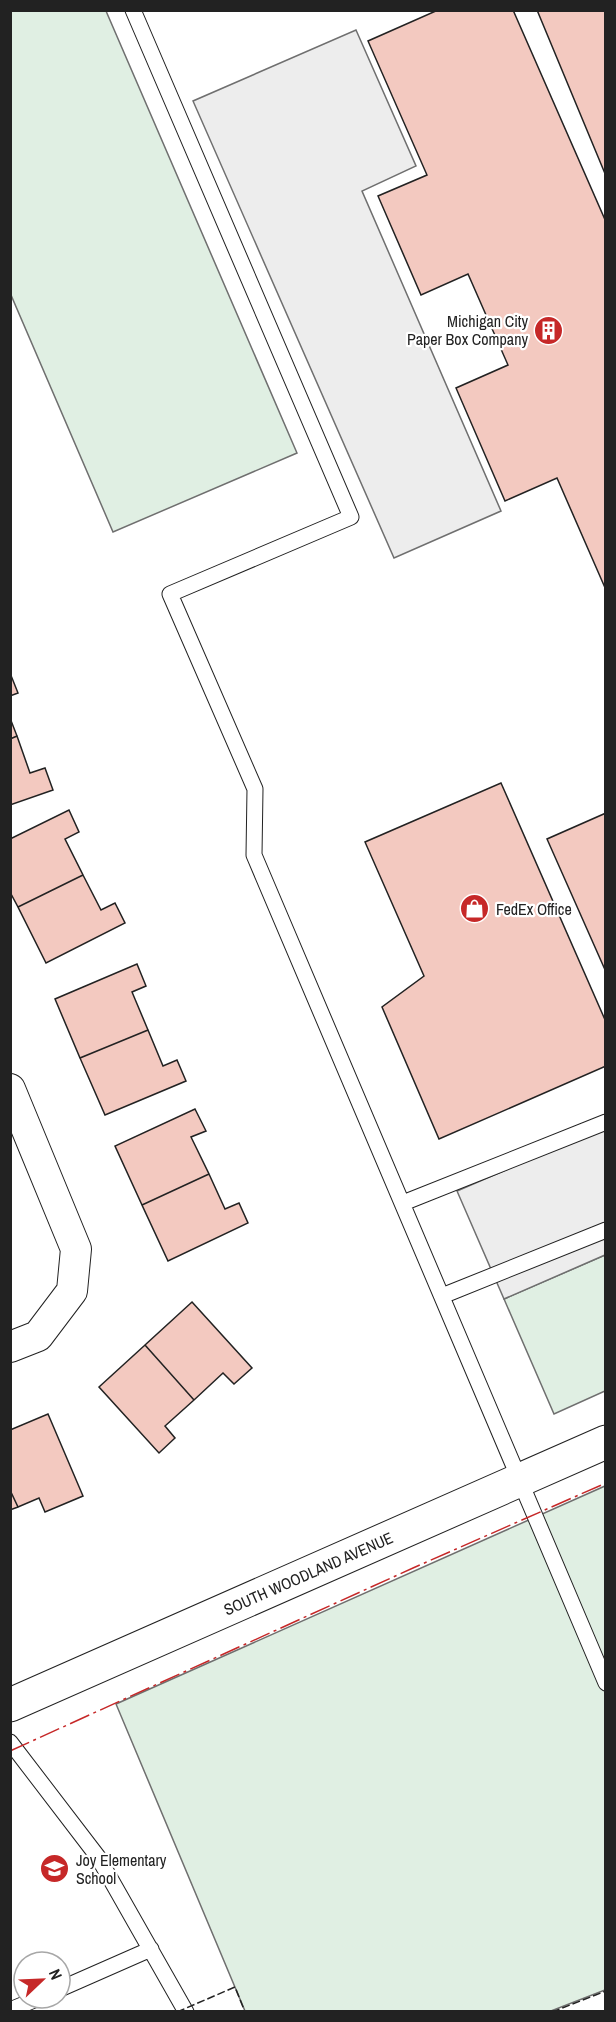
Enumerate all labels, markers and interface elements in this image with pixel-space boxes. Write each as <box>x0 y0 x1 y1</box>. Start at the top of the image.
place label: Michigan City Paper Box Company <box>407 310 528 350</box>
building icon: Michigan City Paper Box Company <box>533 314 565 346</box>
shop icon: FedEx Office <box>459 893 491 925</box>
place label: FedEx Office <box>496 898 572 920</box>
street label: SOUTH WOODLAND AVENUE <box>220 1526 396 1620</box>
place label: Joy Elementary School <box>76 1849 167 1889</box>
school or university icon: Joy Elementary School <box>39 1853 71 1885</box>
north arrow <box>12 1950 72 2010</box>
text: N <box>44 1965 68 1983</box>

